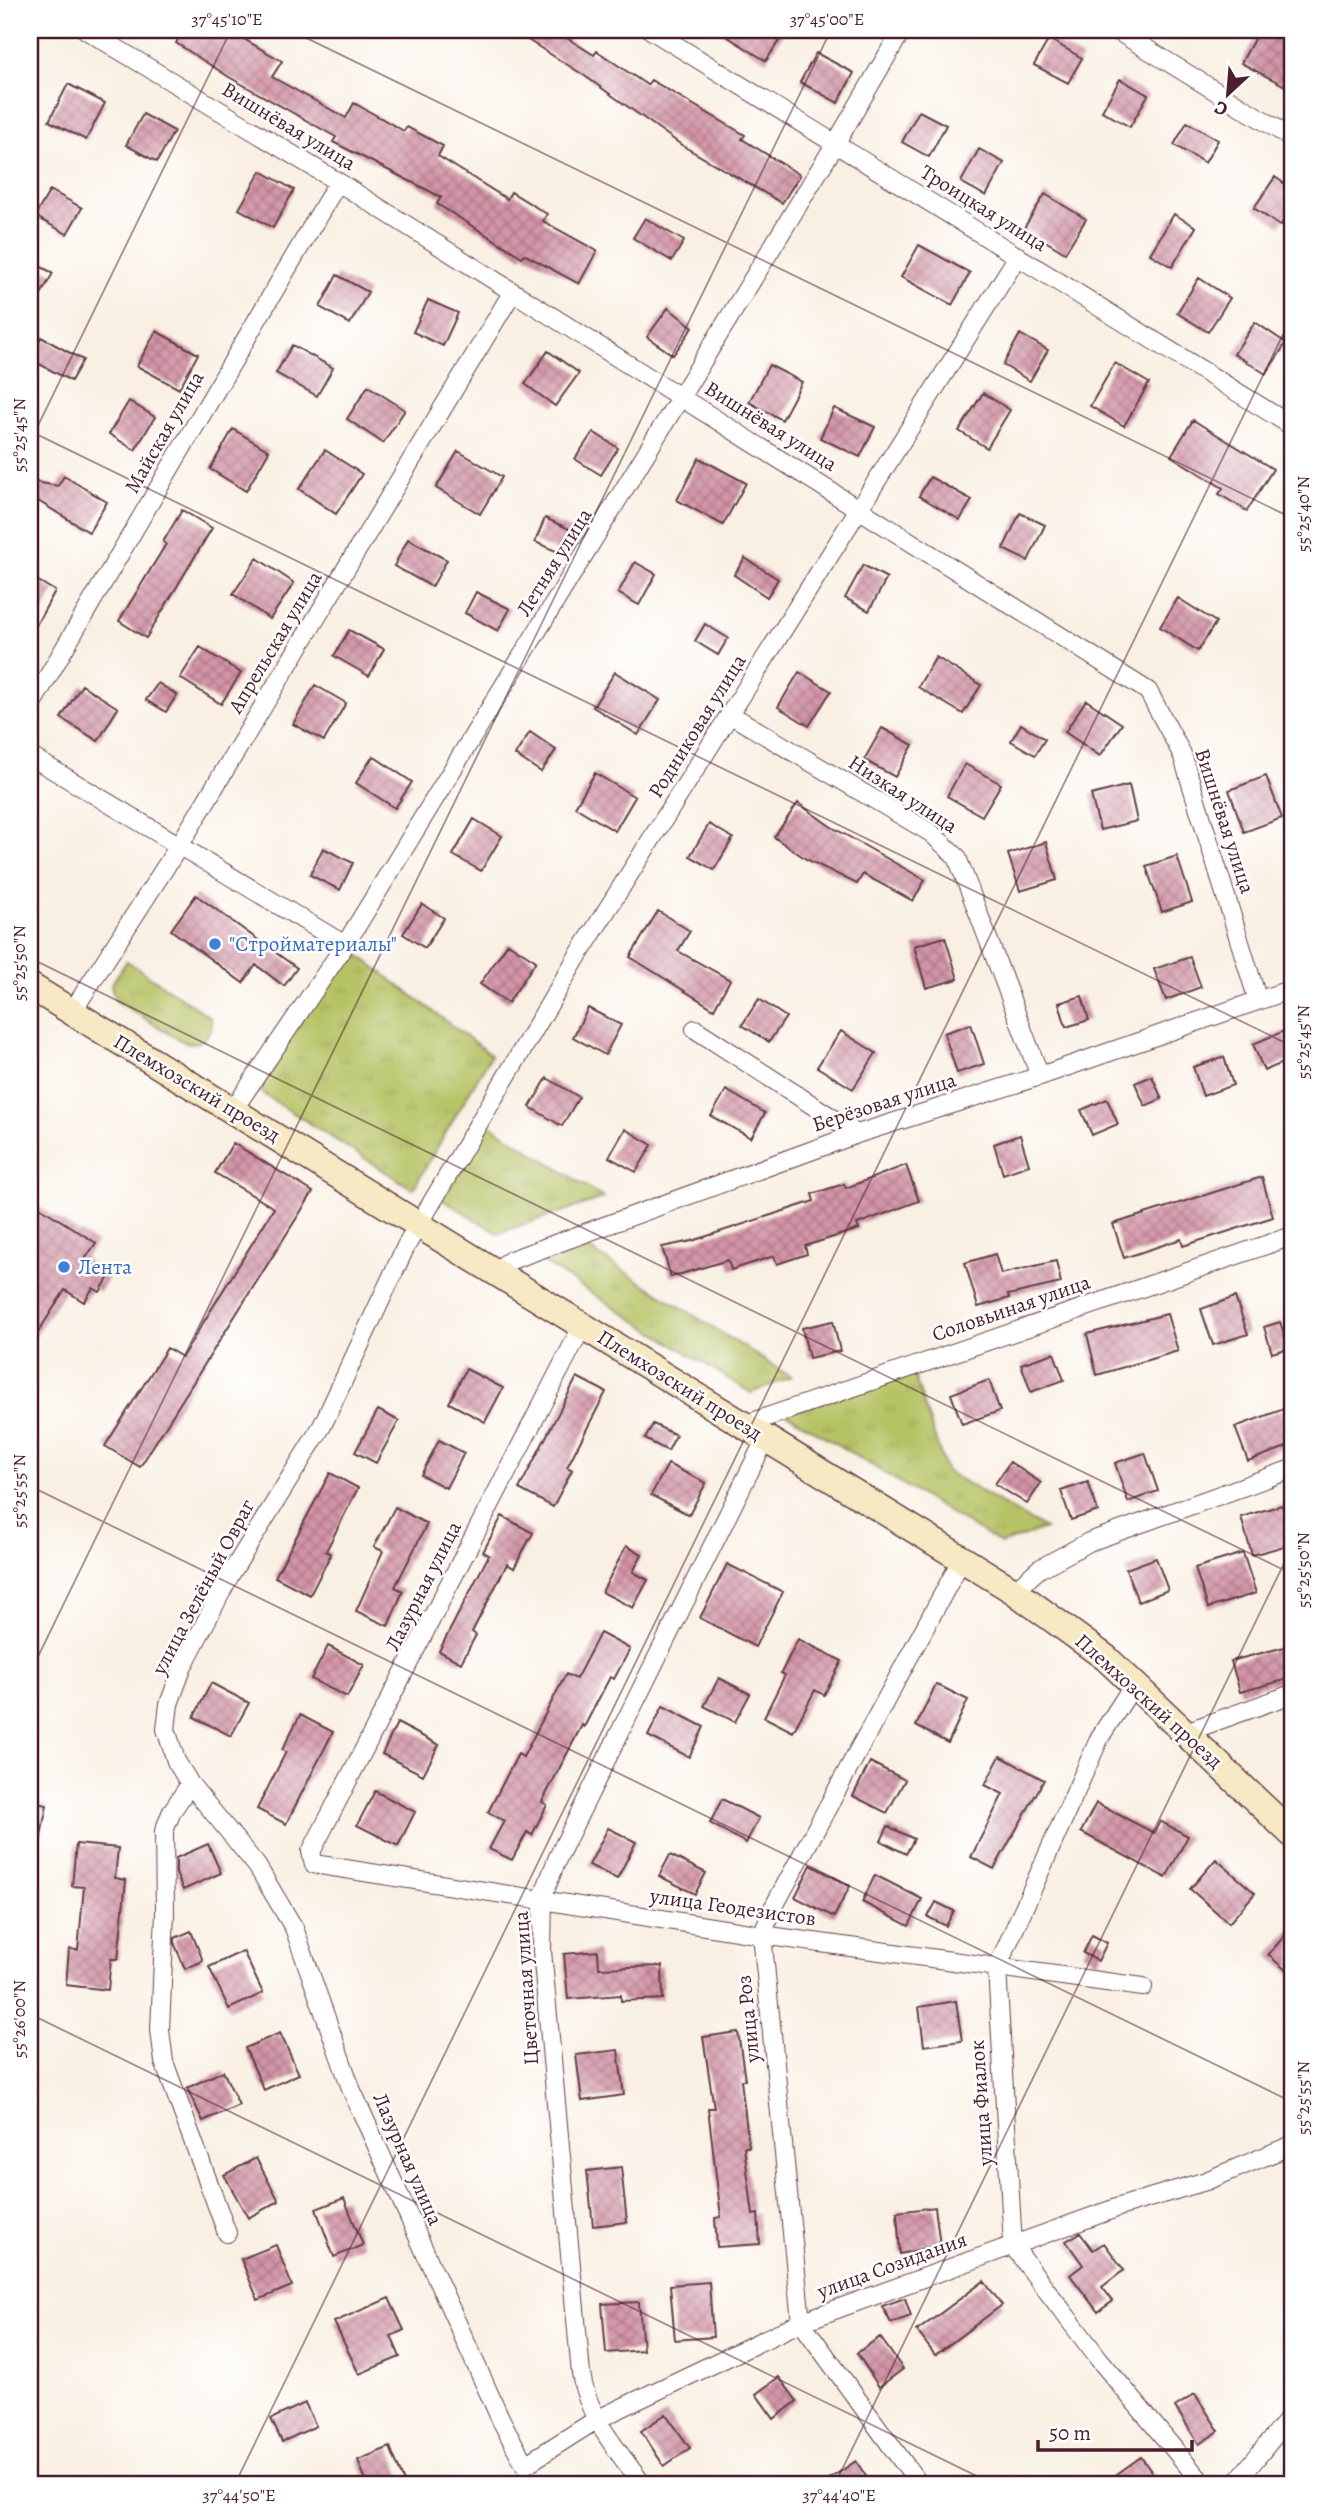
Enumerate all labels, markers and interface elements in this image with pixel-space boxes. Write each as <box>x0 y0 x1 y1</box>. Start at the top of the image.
text: 37°45'10"E <box>191 7 263 31</box>
text: 37°45'00"E <box>790 7 864 31</box>
north arrow <box>1192 60 1262 130</box>
street label: Вишнёвая улица <box>217 75 361 177</box>
text: С <box>1210 94 1232 123</box>
street label: Троицкая улица <box>915 158 1053 258</box>
street label: Майская улица <box>118 366 210 498</box>
street label: Вишнёвая улица <box>699 374 843 478</box>
text: 55°25'45"N <box>7 398 31 472</box>
text: 55°25'40"N <box>1291 476 1315 552</box>
street label: Летняя улица <box>510 502 598 621</box>
street label: Апрельская улица <box>221 565 329 719</box>
street label: Родниковая улица <box>641 648 753 803</box>
street label: Вишнёвая улица <box>1188 745 1262 898</box>
street label: Низкая улица <box>843 748 963 840</box>
text: 55°25'50"N <box>7 925 31 1001</box>
place label: "Стройматериалы" <box>229 930 397 958</box>
marker: "Стройматериалы" <box>207 936 223 952</box>
text: 55°25'45"N <box>1291 1005 1315 1079</box>
street label: Племхозский проезд <box>108 1027 286 1149</box>
street label: Берёзовая улица <box>808 1065 960 1138</box>
place label: Лента <box>78 1253 132 1281</box>
marker: Лента <box>56 1259 72 1275</box>
street label: Соловьиная улица <box>928 1268 1094 1348</box>
street label: Племхозский проезд <box>592 1323 768 1447</box>
text: 55°25'55"N <box>7 1454 31 1528</box>
street label: улица Зелёный Овраг <box>144 1494 261 1681</box>
street label: Лазурная улица <box>378 1516 468 1656</box>
text: 55°25'50"N <box>1291 1532 1315 1608</box>
street label: Племхозский проезд <box>1069 1627 1229 1775</box>
street label: улица Геодезистов <box>647 1881 818 1932</box>
street label: Цветочная улица <box>507 1910 545 2066</box>
street label: улица Роз <box>729 1974 767 2065</box>
text: 55°26'00"N <box>7 1980 31 2058</box>
street label: улица Фиалок <box>963 2039 999 2168</box>
text: 55°25'55"N <box>1291 2061 1315 2135</box>
street label: Лазурная улица <box>366 2088 450 2230</box>
street label: улица Созидания <box>812 2225 971 2305</box>
scale bar <box>1038 2409 1192 2453</box>
text: 50 m <box>1049 2419 1091 2447</box>
text: 37°44'50"E <box>202 2483 276 2507</box>
text: 37°44'40"E <box>802 2483 876 2507</box>

